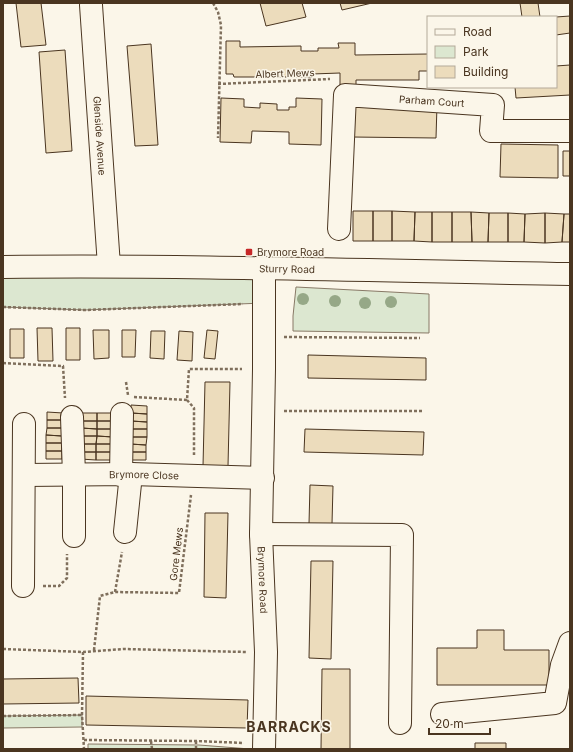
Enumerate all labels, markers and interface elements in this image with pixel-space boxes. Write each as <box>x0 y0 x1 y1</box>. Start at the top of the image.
legend <box>427 16 557 88</box>
text: Road <box>463 24 492 39</box>
text: Park <box>463 44 489 59</box>
text: Building <box>463 64 508 79</box>
street label: Albert Mews <box>255 66 315 80</box>
street label: Parham Court <box>399 93 465 109</box>
street label: Glenside Avenue <box>91 96 109 176</box>
place label: Brymore Road <box>257 246 324 258</box>
marker: Brymore Road <box>244 247 254 257</box>
street label: Sturry Road <box>259 262 315 275</box>
street label: Brymore Close <box>109 468 179 481</box>
street label: Gore Mews <box>167 527 185 581</box>
street label: Brymore Road <box>256 546 270 614</box>
scale bar <box>429 710 490 736</box>
text: 20 m <box>435 716 464 731</box>
district label: BARRACKS <box>246 718 332 735</box>

